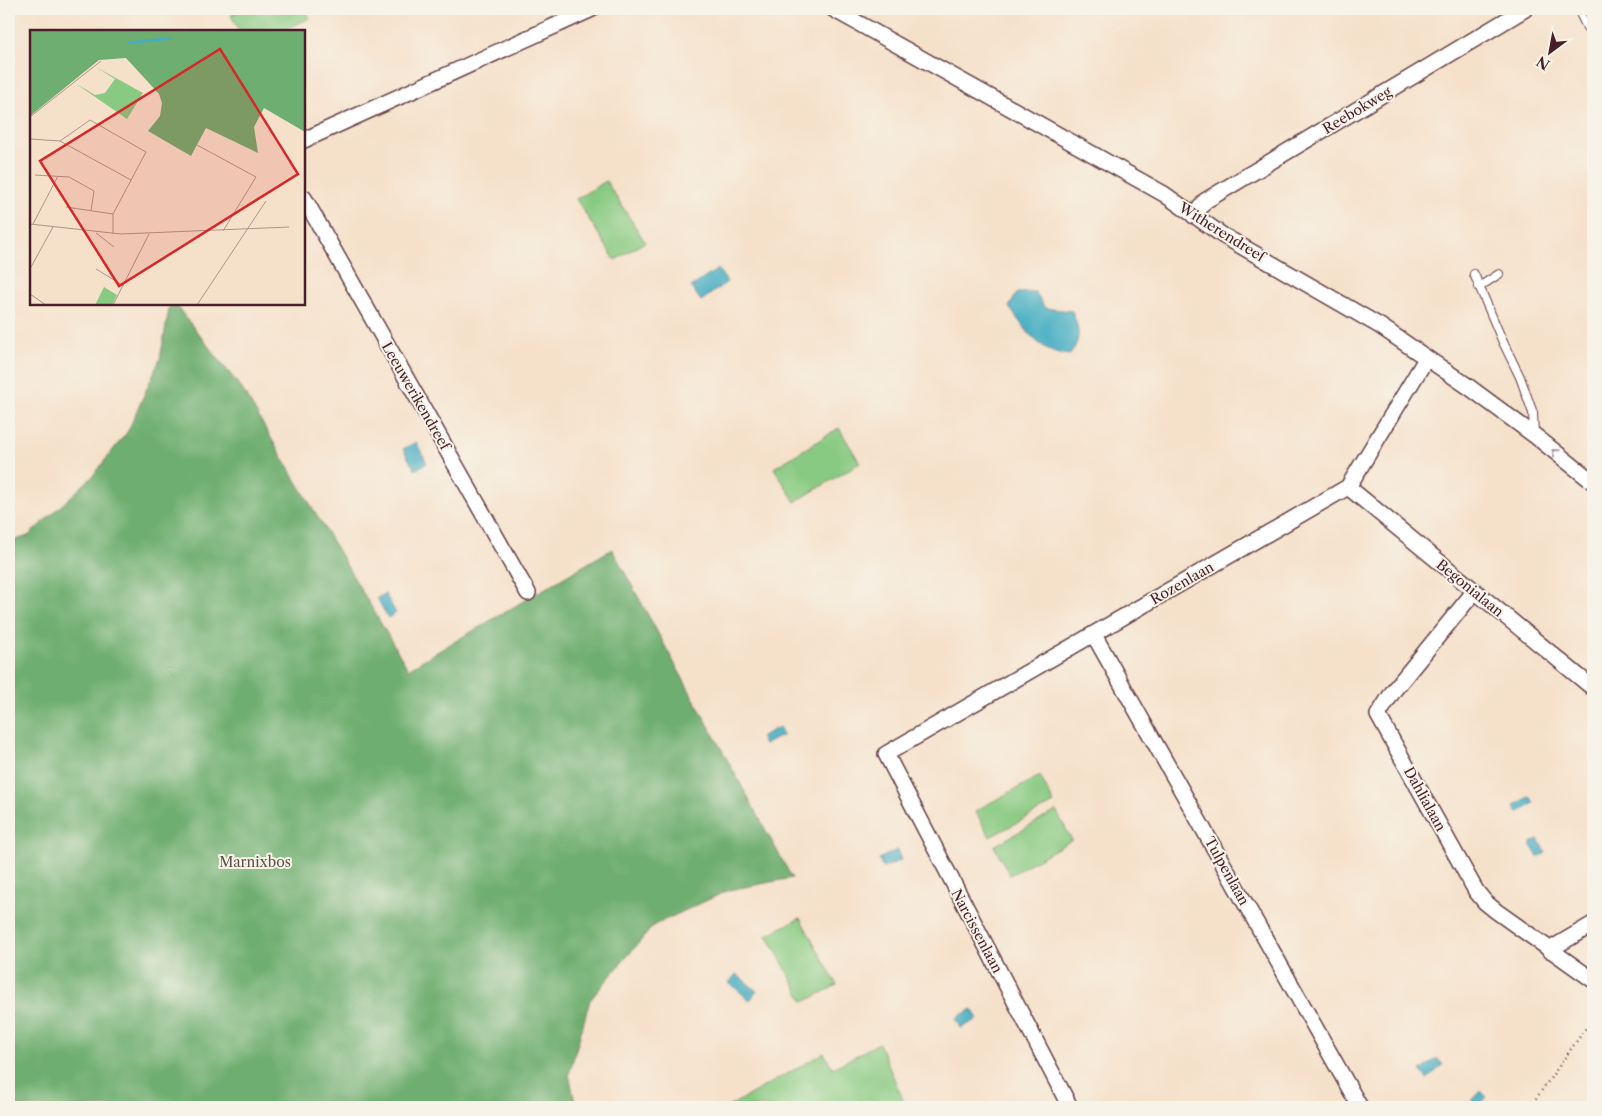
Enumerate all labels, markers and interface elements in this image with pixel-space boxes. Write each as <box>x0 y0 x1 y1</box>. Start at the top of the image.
north arrow <box>1524 28 1574 78</box>
inset map <box>30 30 305 305</box>
text: N <box>1533 52 1553 74</box>
street label: Reebokweg <box>1319 82 1395 138</box>
street label: Witherendreef <box>1175 198 1270 267</box>
street label: Leeuwerikendreef <box>378 339 455 455</box>
one-way arrow <box>1552 449 1561 457</box>
street label: Begonialaan <box>1433 555 1508 621</box>
street label: Rozenlaan <box>1147 558 1217 608</box>
street label: Dahlialaan <box>1400 764 1450 835</box>
street label: Tulpenlaan <box>1201 834 1253 909</box>
park label: Marnixbos <box>219 853 291 871</box>
street label: Narcissenlaan <box>947 886 1007 976</box>

